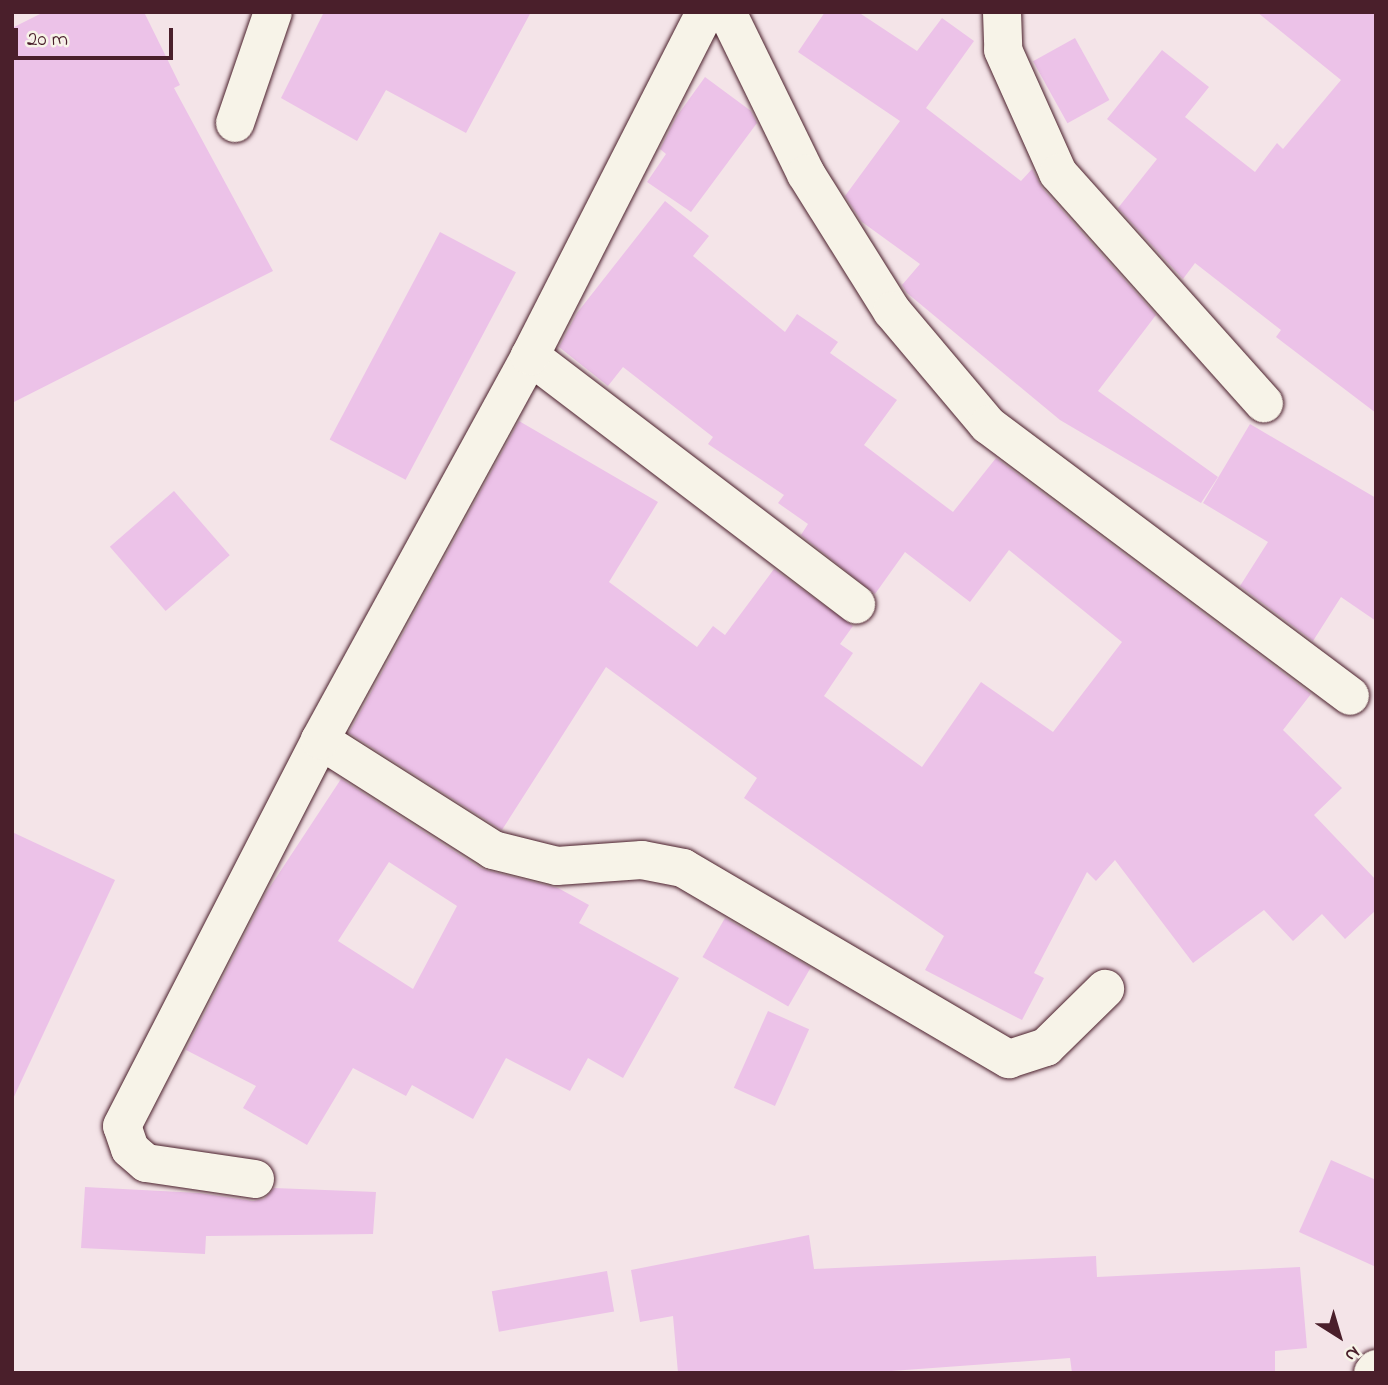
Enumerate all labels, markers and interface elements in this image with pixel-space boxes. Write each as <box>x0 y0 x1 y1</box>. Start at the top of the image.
scale bar <box>18 14 177 58</box>
text: 20 m <box>27 25 68 55</box>
north arrow <box>1304 1301 1374 1371</box>
text: N <box>1339 1339 1365 1368</box>

